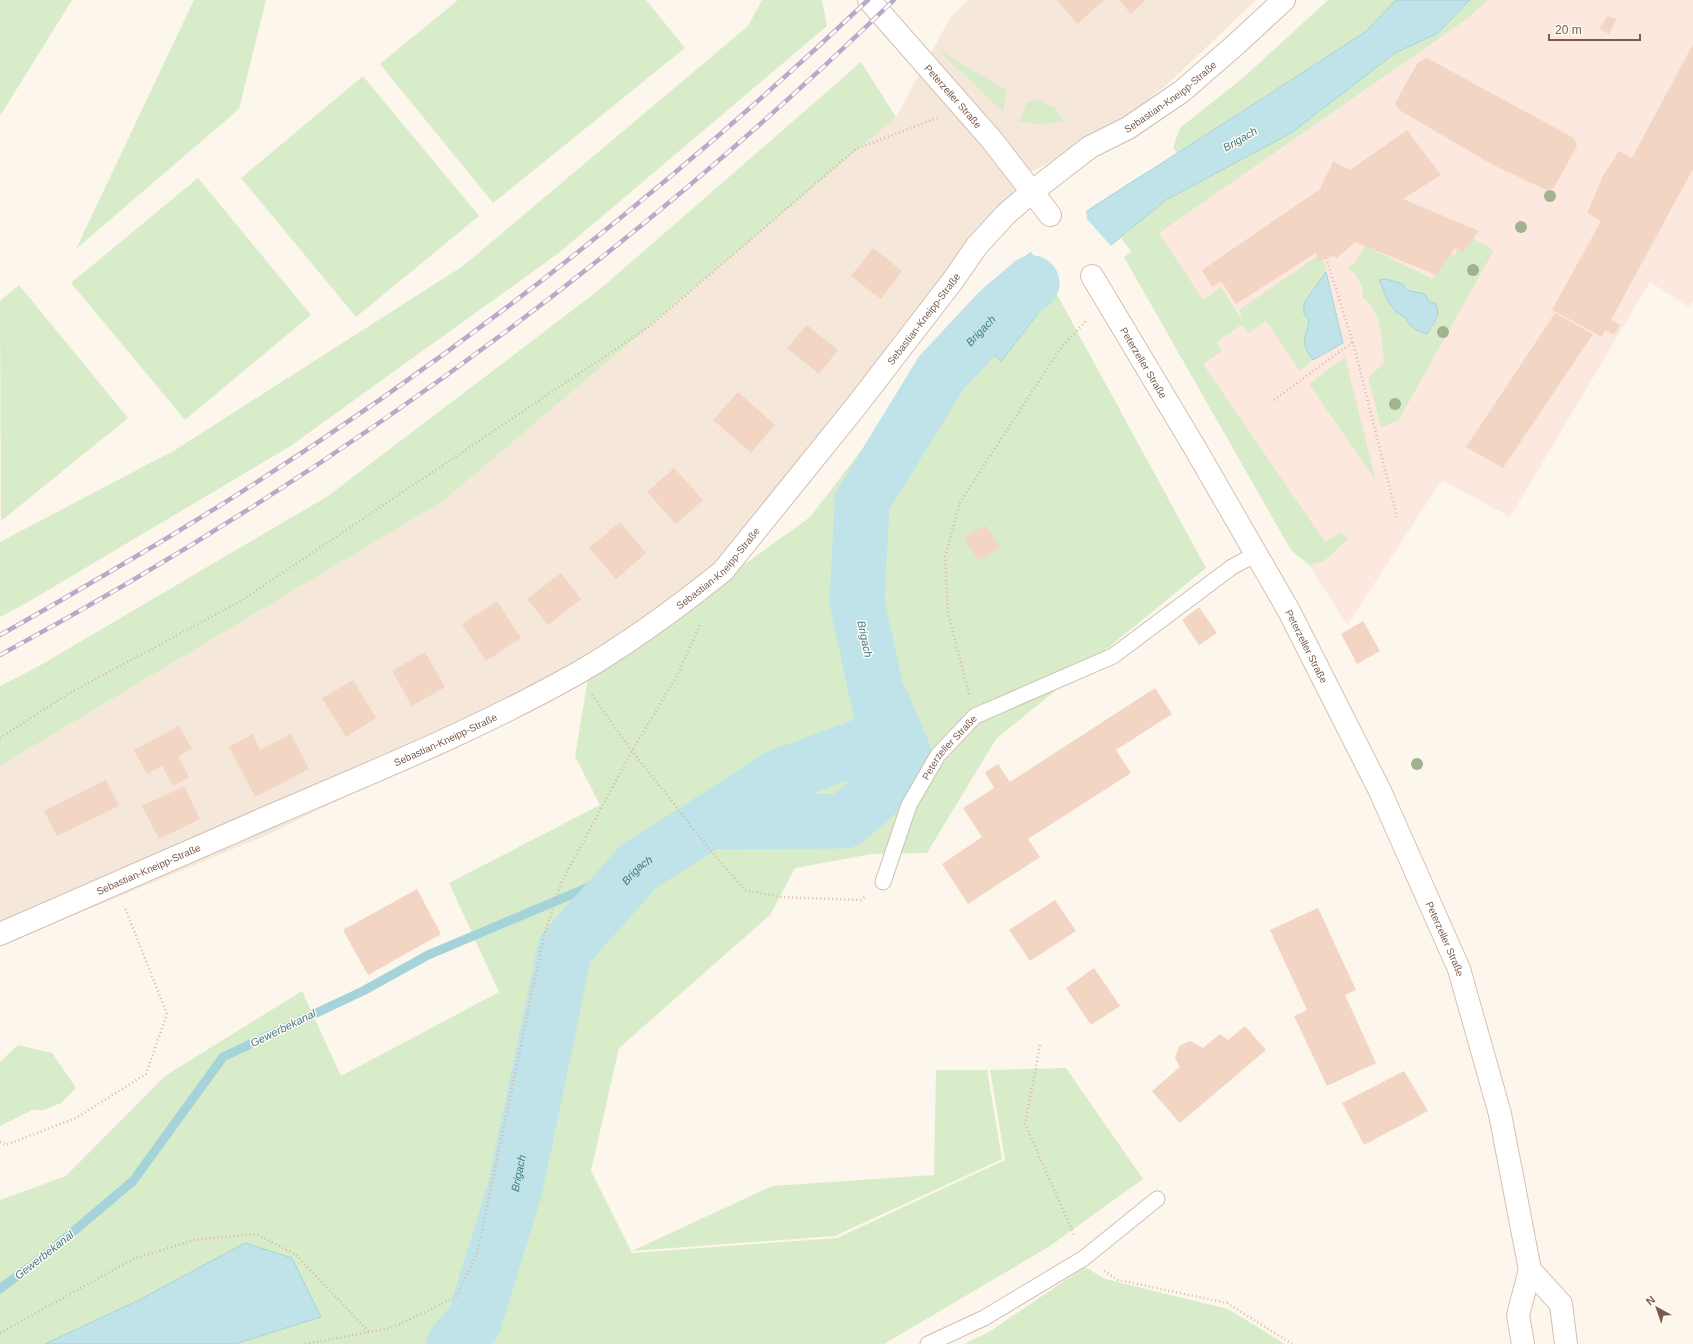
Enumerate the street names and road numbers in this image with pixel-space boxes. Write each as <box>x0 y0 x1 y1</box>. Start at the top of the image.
street label: Sebastian-Kneipp-Straße <box>1122 58 1219 135</box>
street label: Peterzeller Straße <box>923 62 984 130</box>
street label: Sebastian-Kneipp-Straße <box>885 271 962 367</box>
street label: Peterzeller Straße <box>1118 325 1170 400</box>
street label: Sebastian-Kneipp-Straße <box>674 525 762 611</box>
street label: Peterzeller Straße <box>1284 608 1330 685</box>
street label: Sebastian-Kneipp-Straße <box>392 711 499 768</box>
street label: Peterzeller Straße <box>919 712 979 781</box>
street label: Sebastian-Kneipp-Straße <box>95 841 202 897</box>
street label: Peterzeller Straße <box>1424 900 1466 978</box>

